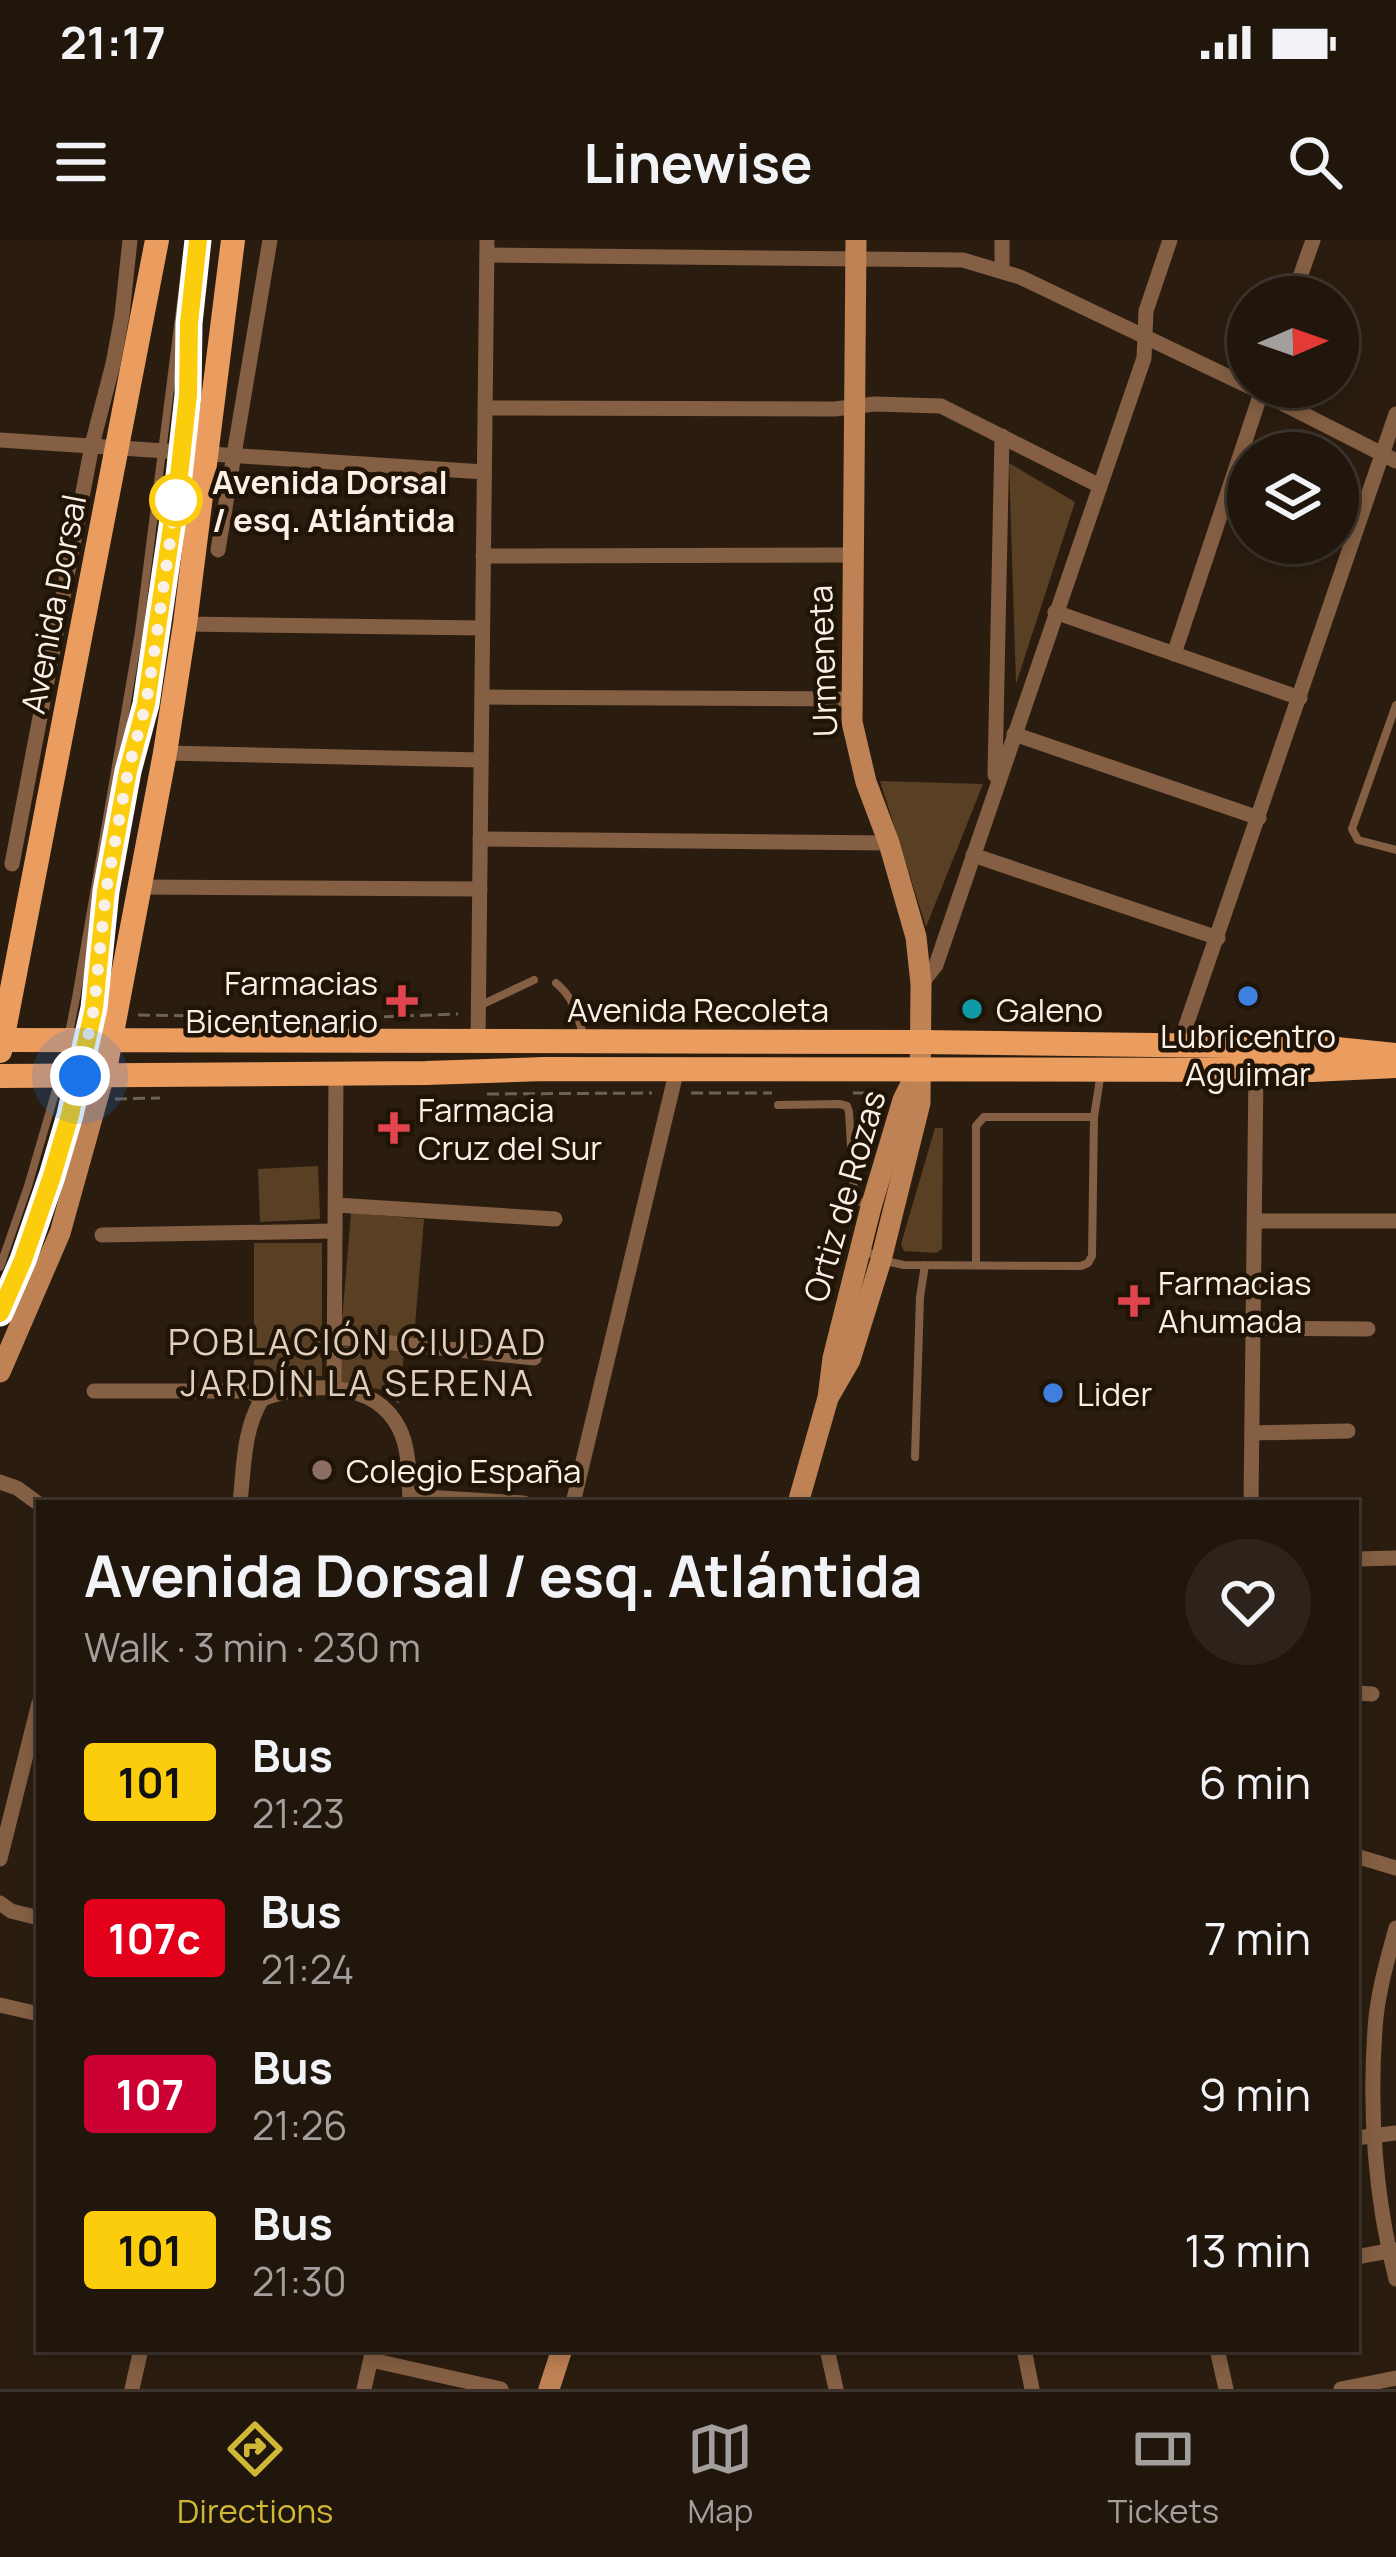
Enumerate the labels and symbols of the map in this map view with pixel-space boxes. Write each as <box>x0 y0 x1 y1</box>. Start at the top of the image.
north arrow <box>1227 276 1359 408</box>
place label: Avenida Dorsal / esq. Atlántida <box>212 459 455 542</box>
marker: Avenida Dorsal / esq. Atlántida <box>151 475 201 525</box>
street label: Avenida Dorsal <box>10 490 96 718</box>
street label: Urmeneta <box>797 584 847 738</box>
place label: Farmacias Bicentenario <box>185 960 378 1043</box>
marker: Lubricentro Aguimar <box>1235 983 1261 1009</box>
street label: Avenida Recoleta <box>567 987 829 1032</box>
place label: Galeno <box>996 987 1103 1032</box>
marker: Farmacias Bicentenario <box>389 988 415 1014</box>
marker: Galeno <box>959 996 985 1022</box>
place label: Lubricentro Aguimar <box>1160 1013 1336 1096</box>
your location <box>50 1046 110 1106</box>
street label: Ortiz de Rozas <box>792 1085 896 1307</box>
place label: Farmacia Cruz del Sur <box>418 1087 602 1170</box>
marker: Farmacia Cruz del Sur <box>381 1115 407 1141</box>
place label: Farmacias Ahumada <box>1158 1260 1312 1343</box>
marker: Farmacias Ahumada <box>1121 1288 1147 1314</box>
district label: POBLACIÓN CIUDAD JARDÍN LA SERENA <box>168 1317 548 1407</box>
place label: Lider <box>1077 1371 1152 1416</box>
marker: Lider <box>1040 1380 1066 1406</box>
place label: Colegio España <box>346 1448 581 1493</box>
marker: Colegio España <box>309 1457 335 1483</box>

